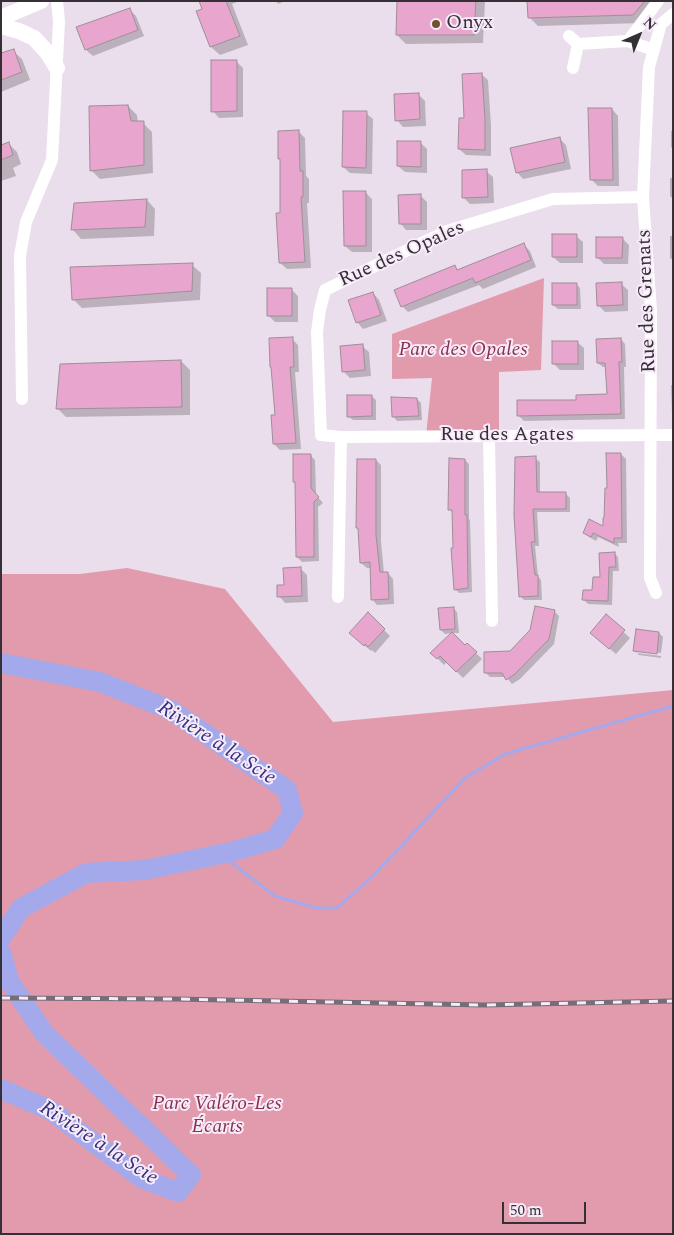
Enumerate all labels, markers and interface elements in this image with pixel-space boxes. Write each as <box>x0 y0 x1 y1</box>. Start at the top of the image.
north arrow <box>614 10 664 60</box>
place label: Onyx <box>446 12 493 36</box>
text: N <box>638 12 661 35</box>
marker: Onyx <box>430 18 442 30</box>
street label: Rue des Opales <box>335 217 469 293</box>
street label: Rue des Grenats <box>634 229 662 373</box>
park label: Parc des Opales <box>398 339 528 363</box>
street label: Rue des Agates <box>440 424 574 448</box>
water label: Rivière à la Scie <box>152 696 280 792</box>
park label: Parc Valéro-Les Écarts <box>152 1093 282 1140</box>
water label: Rivière à la Scie <box>34 1096 162 1192</box>
scale bar <box>504 1192 588 1224</box>
text: 50 m <box>510 1199 542 1222</box>

